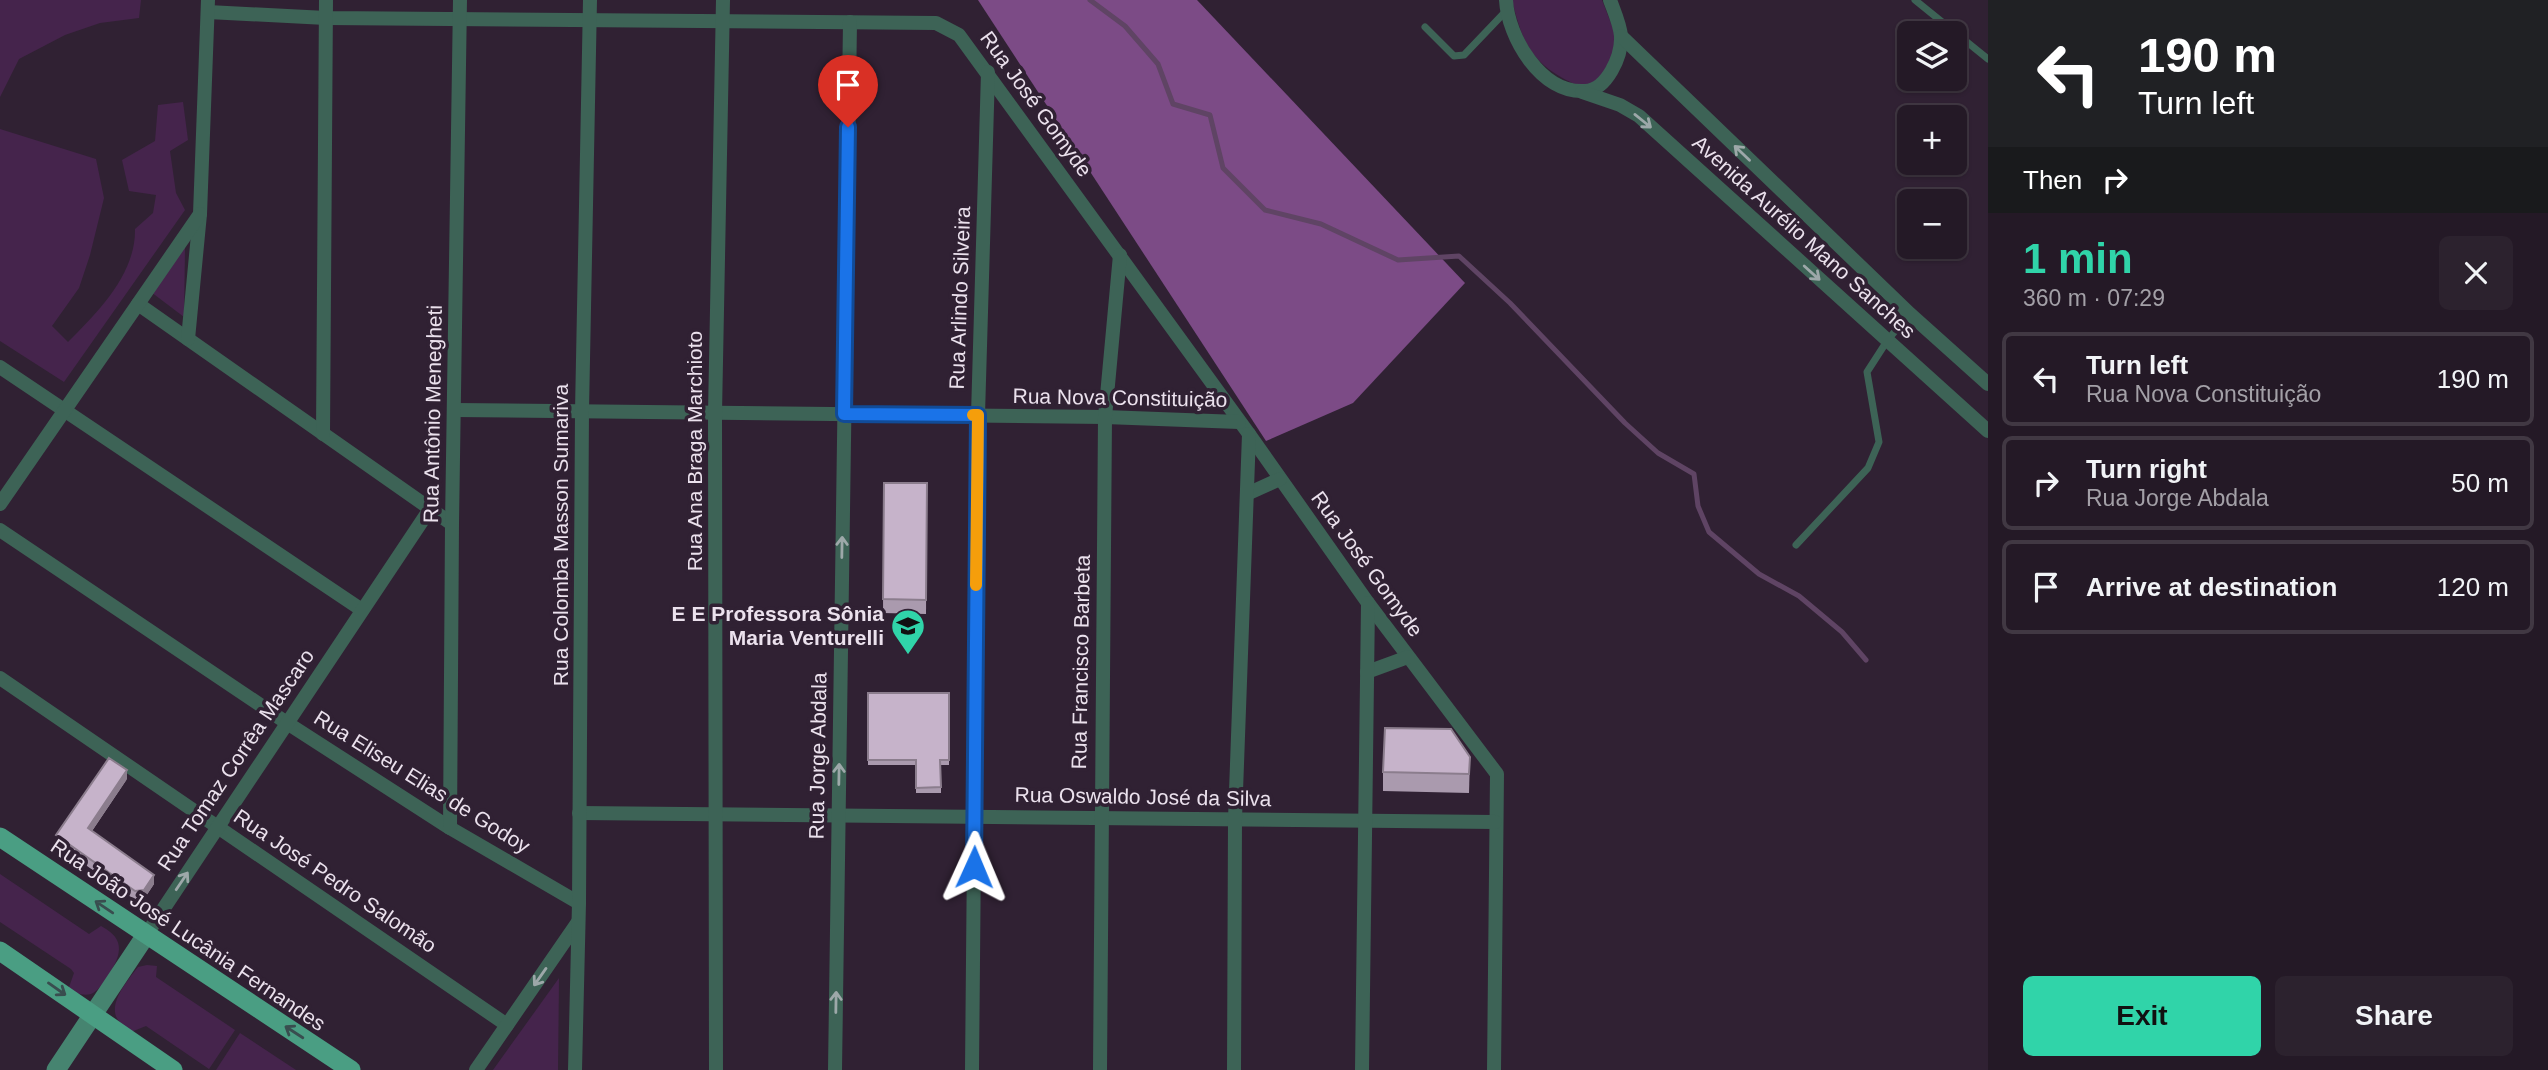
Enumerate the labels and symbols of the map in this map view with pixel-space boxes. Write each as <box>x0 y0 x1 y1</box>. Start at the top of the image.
street label: Rua José Gomyde <box>976 27 1097 181</box>
pin <box>818 55 878 127</box>
one-way arrow <box>1634 113 1652 128</box>
street label: Avenida Aurélio Mano Sanches <box>1688 131 1920 343</box>
one-way arrow <box>1734 145 1751 162</box>
street label: Rua Arlindo Silveira <box>945 206 974 390</box>
one-way arrow <box>1803 265 1821 281</box>
street label: Rua Antônio Menegheti <box>419 305 446 523</box>
street label: Rua Ana Braga Marchioto <box>683 331 706 571</box>
street label: Rua Colomba Masson Sumariva <box>549 384 572 686</box>
street label: Rua Nova Constituição <box>1012 384 1228 411</box>
street label: Rua José Gomyde <box>1307 487 1428 641</box>
one-way arrow <box>835 536 849 559</box>
street label: Rua Francisco Barbeta <box>1067 554 1094 770</box>
place label: E E Professora Sônia Maria Venturelli <box>672 602 884 649</box>
school or university icon: E E Professora Sônia Maria Venturelli <box>889 607 927 656</box>
street label: Rua Tomaz Corrêa Mascaro <box>153 645 318 875</box>
street label: Rua Jorge Abdala <box>805 672 830 840</box>
street label: Rua Eliseu Elias de Godoy <box>310 706 535 858</box>
one-way arrow <box>832 763 845 786</box>
street label: Rua Oswaldo José da Silva <box>1014 783 1272 810</box>
street label: Rua José Pedro Salomão <box>230 804 441 957</box>
position arrow <box>937 830 1011 904</box>
street label: Rua João José Lucânia Fernandes <box>47 834 330 1035</box>
one-way arrow <box>175 872 190 891</box>
one-way arrow <box>95 900 114 914</box>
one-way arrow <box>533 966 547 986</box>
one-way arrow <box>47 982 66 996</box>
one-way arrow <box>829 991 842 1014</box>
one-way arrow <box>285 1025 304 1040</box>

